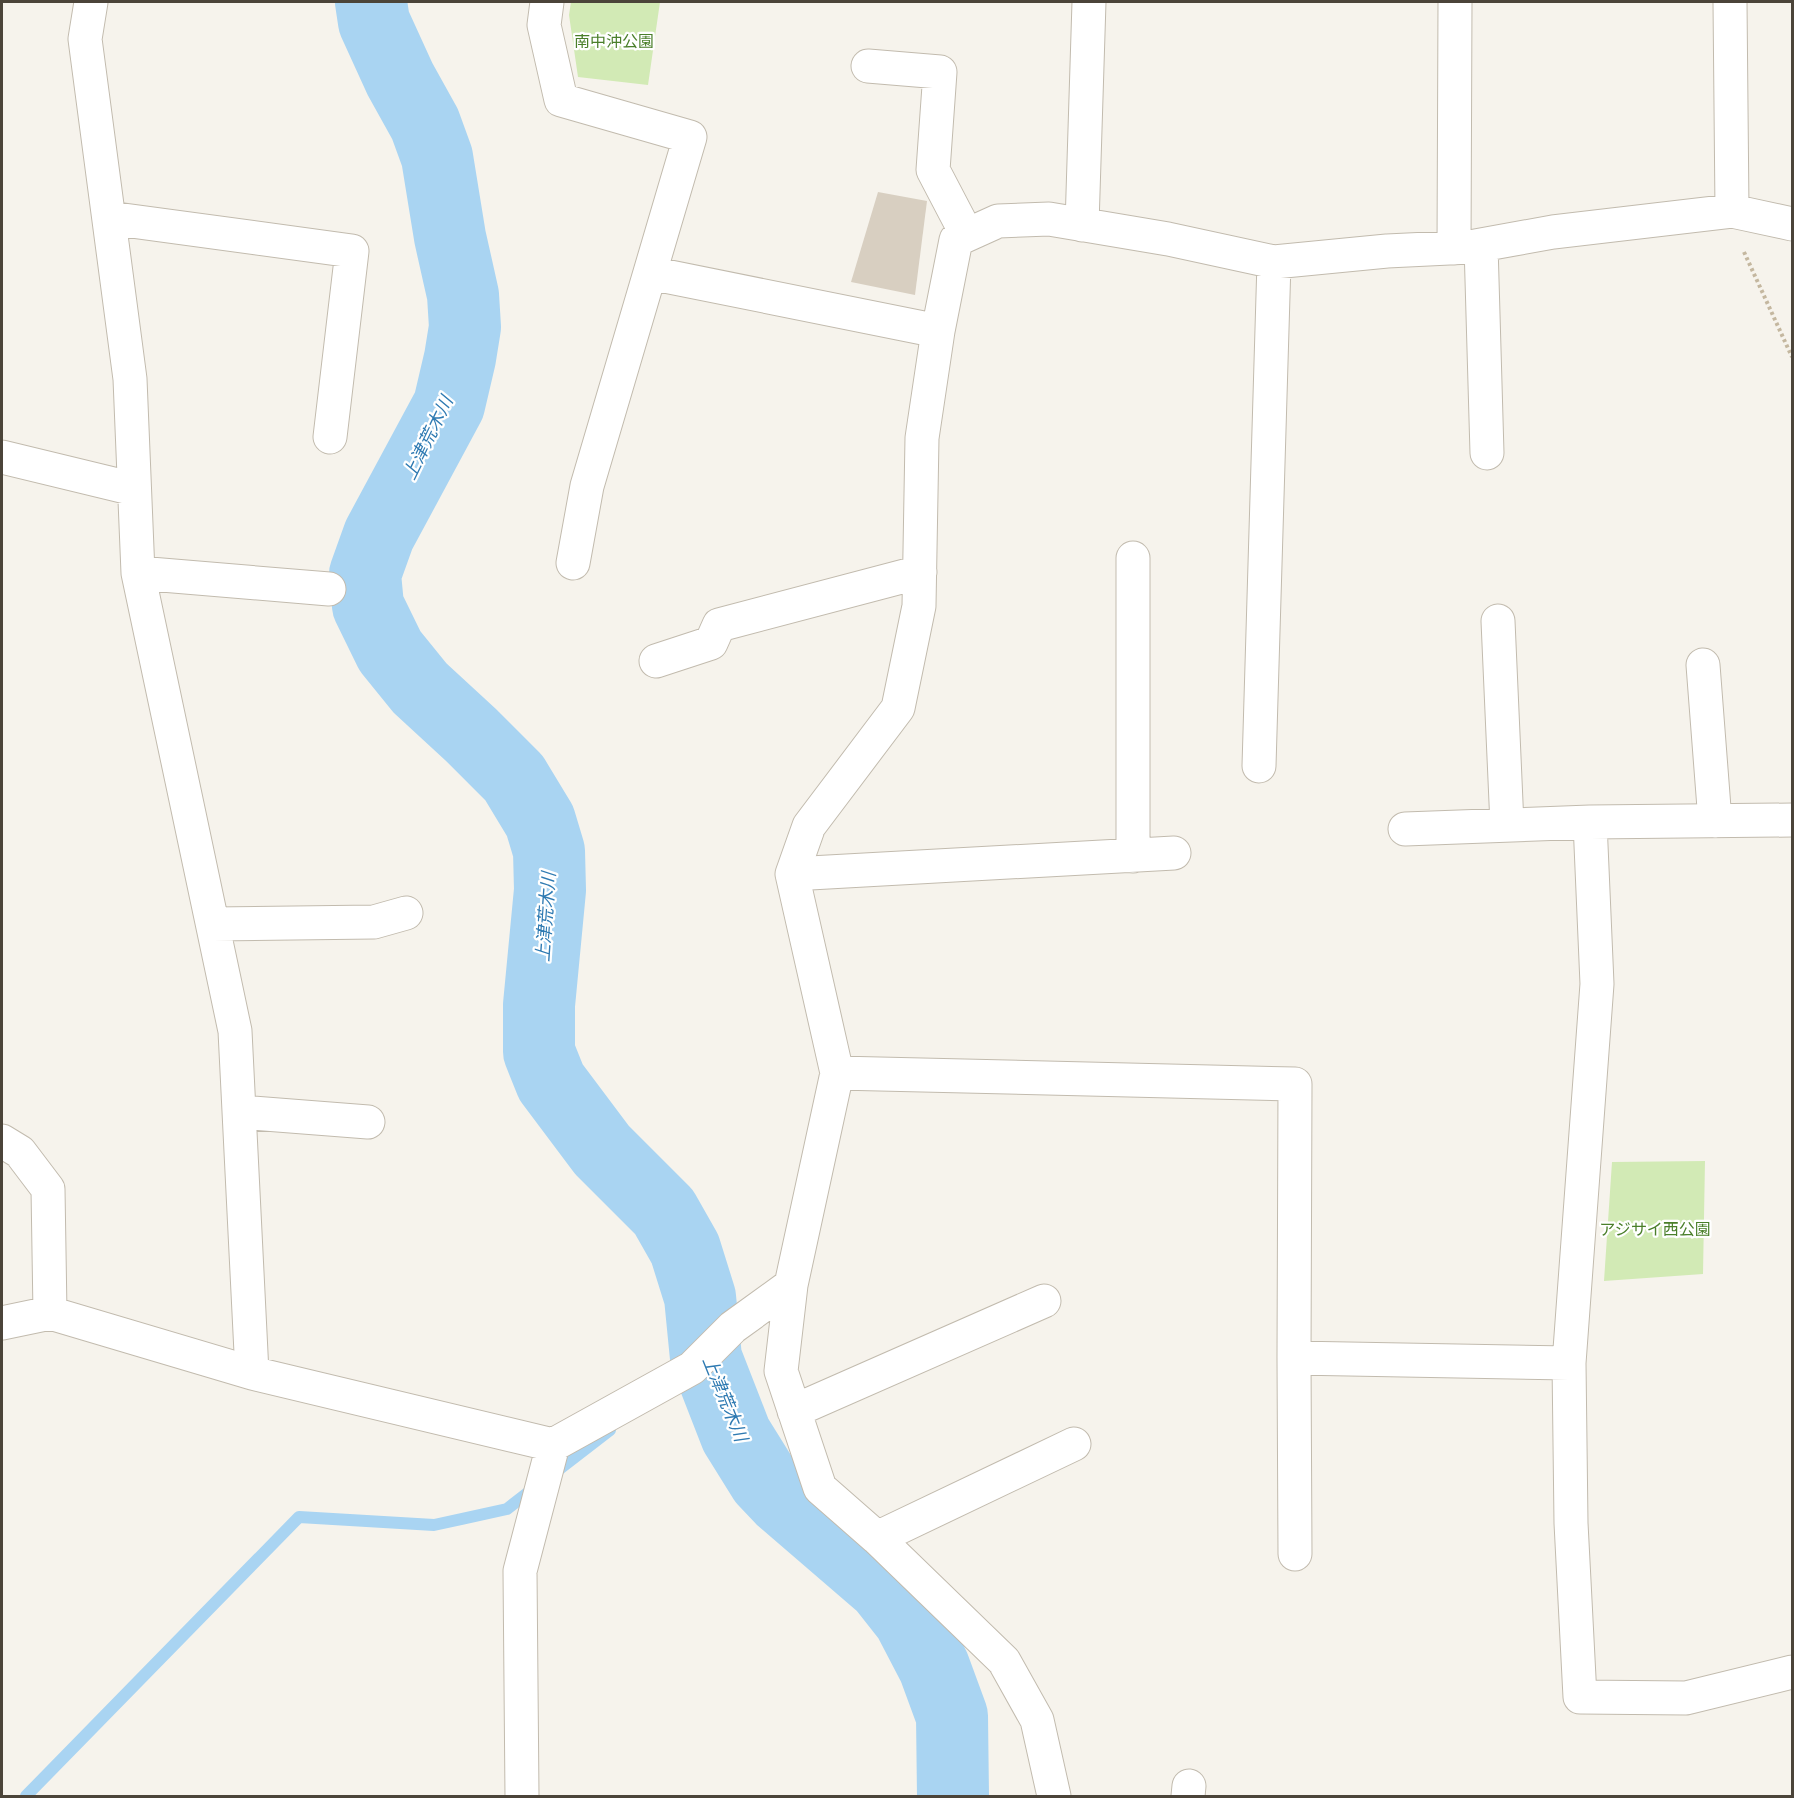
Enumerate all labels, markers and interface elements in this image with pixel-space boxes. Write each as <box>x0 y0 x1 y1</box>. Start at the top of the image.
park label: 南中沖公園 <box>574 32 654 51</box>
water label: 上津荒木川 <box>398 391 458 483</box>
water label: 上津荒木川 <box>532 869 560 963</box>
park label: アジサイ西公園 <box>1599 1220 1711 1239</box>
water label: 上津荒木川 <box>698 1353 753 1447</box>

